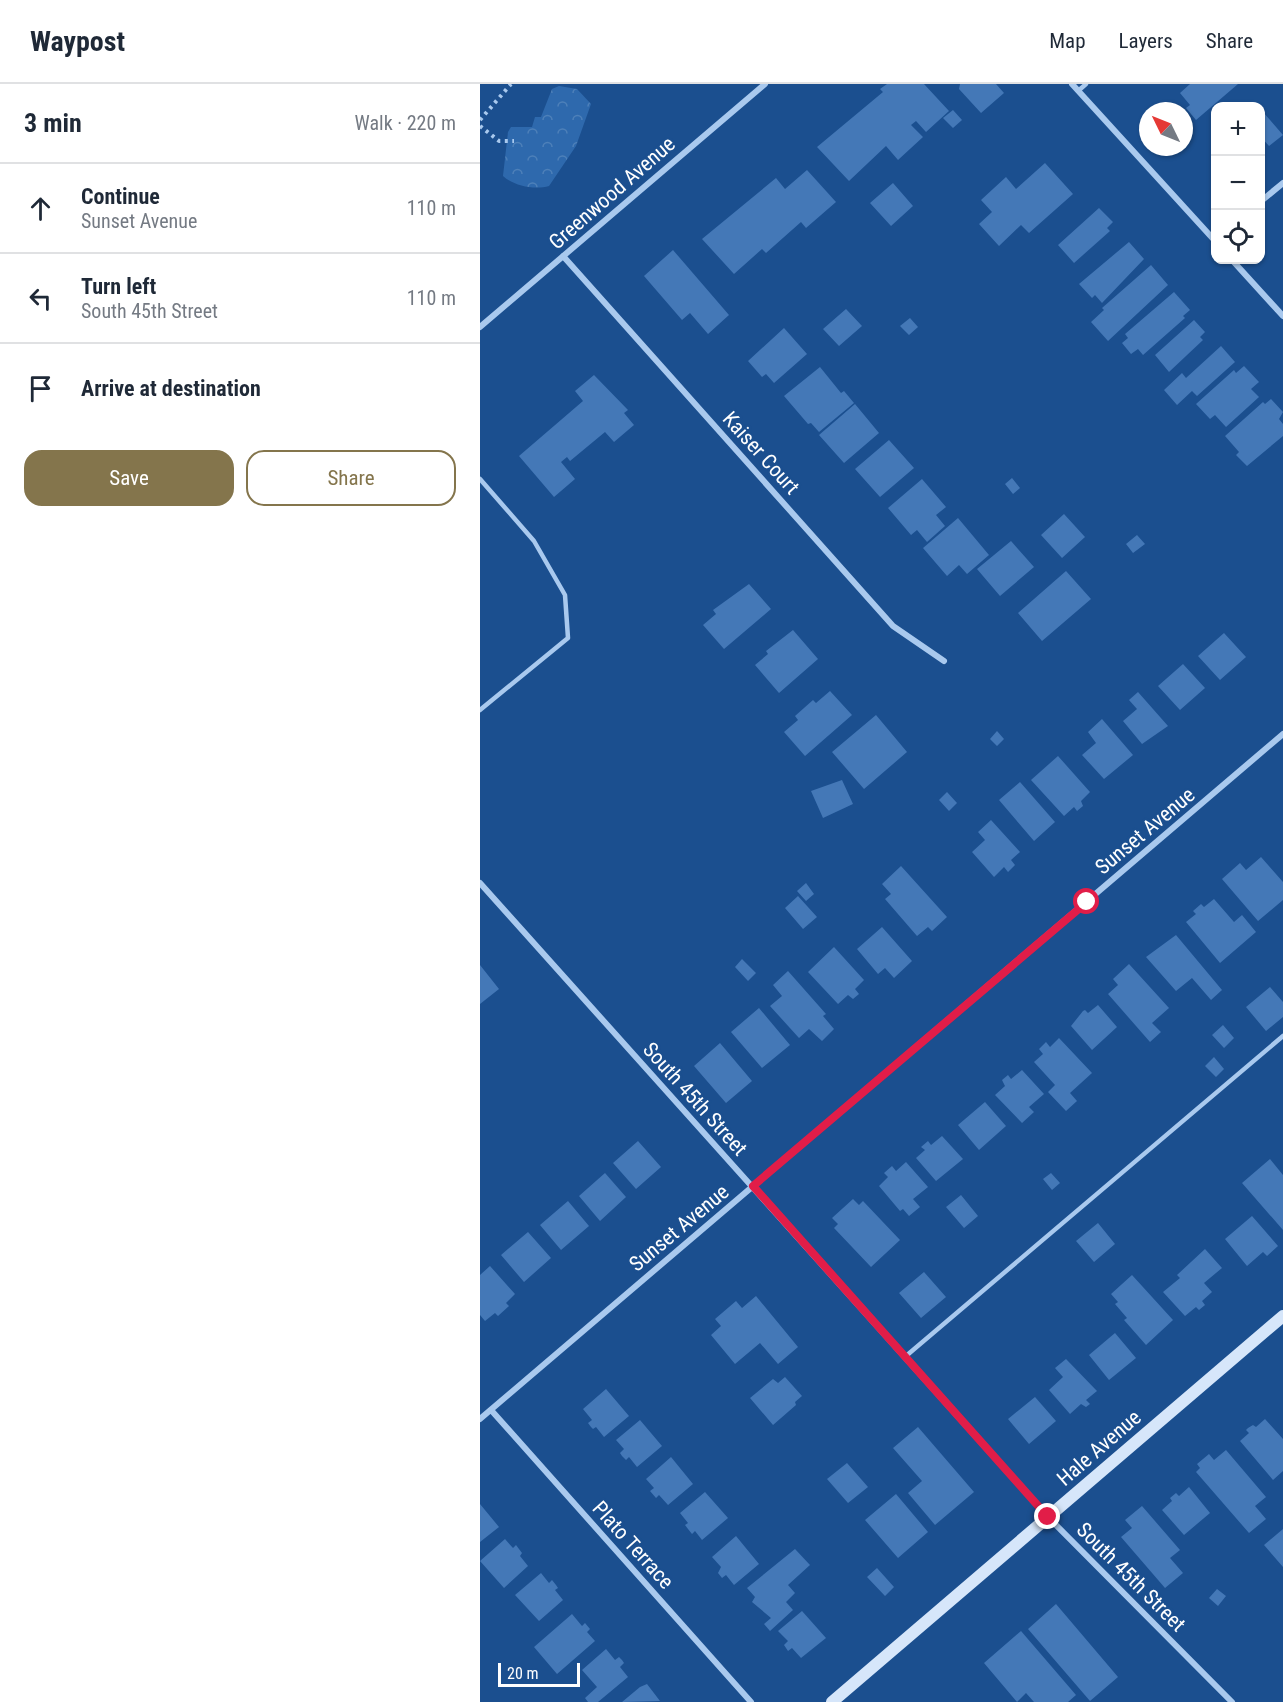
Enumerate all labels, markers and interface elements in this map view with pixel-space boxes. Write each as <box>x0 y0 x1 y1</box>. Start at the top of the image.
text: Waypost <box>30 25 125 58</box>
text: Map <box>1049 29 1086 53</box>
text: Layers <box>1119 29 1173 53</box>
text: Share <box>1206 29 1253 53</box>
north arrow <box>1139 102 1193 156</box>
map controls <box>1211 102 1265 264</box>
button: + <box>1211 102 1265 156</box>
text: 3 min <box>24 108 82 138</box>
text: Walk · 220 m <box>355 111 456 135</box>
street label: Greenwood Avenue <box>544 132 680 254</box>
button: − <box>1211 156 1265 210</box>
text: Continue <box>81 184 160 209</box>
icon: ahead <box>24 192 57 225</box>
text: 110 m <box>407 196 456 220</box>
text: Sunset Avenue <box>81 209 197 233</box>
button: locate <box>1211 210 1265 264</box>
text: Turn left <box>81 274 156 299</box>
icon: left <box>24 282 57 315</box>
text: 110 m <box>407 286 456 310</box>
text: South 45th Street <box>81 299 218 323</box>
icon: arrive <box>24 372 57 405</box>
text: Arrive at destination <box>81 376 261 401</box>
street label: Kaiser Court <box>718 407 804 499</box>
button: Save <box>24 450 234 506</box>
button: Share <box>246 450 456 506</box>
street label: Sunset Avenue <box>1091 782 1200 879</box>
route start <box>1073 888 1099 914</box>
street label: South 45th Street <box>638 1038 752 1160</box>
street label: Sunset Avenue <box>625 1179 734 1276</box>
street label: Hale Avenue <box>1052 1405 1146 1491</box>
street label: Plato Terrace <box>588 1496 679 1594</box>
route end <box>1034 1503 1060 1529</box>
street label: South 45th Street <box>1072 1518 1190 1636</box>
scale bar <box>498 1660 580 1688</box>
text: 20 m <box>507 1664 539 1683</box>

